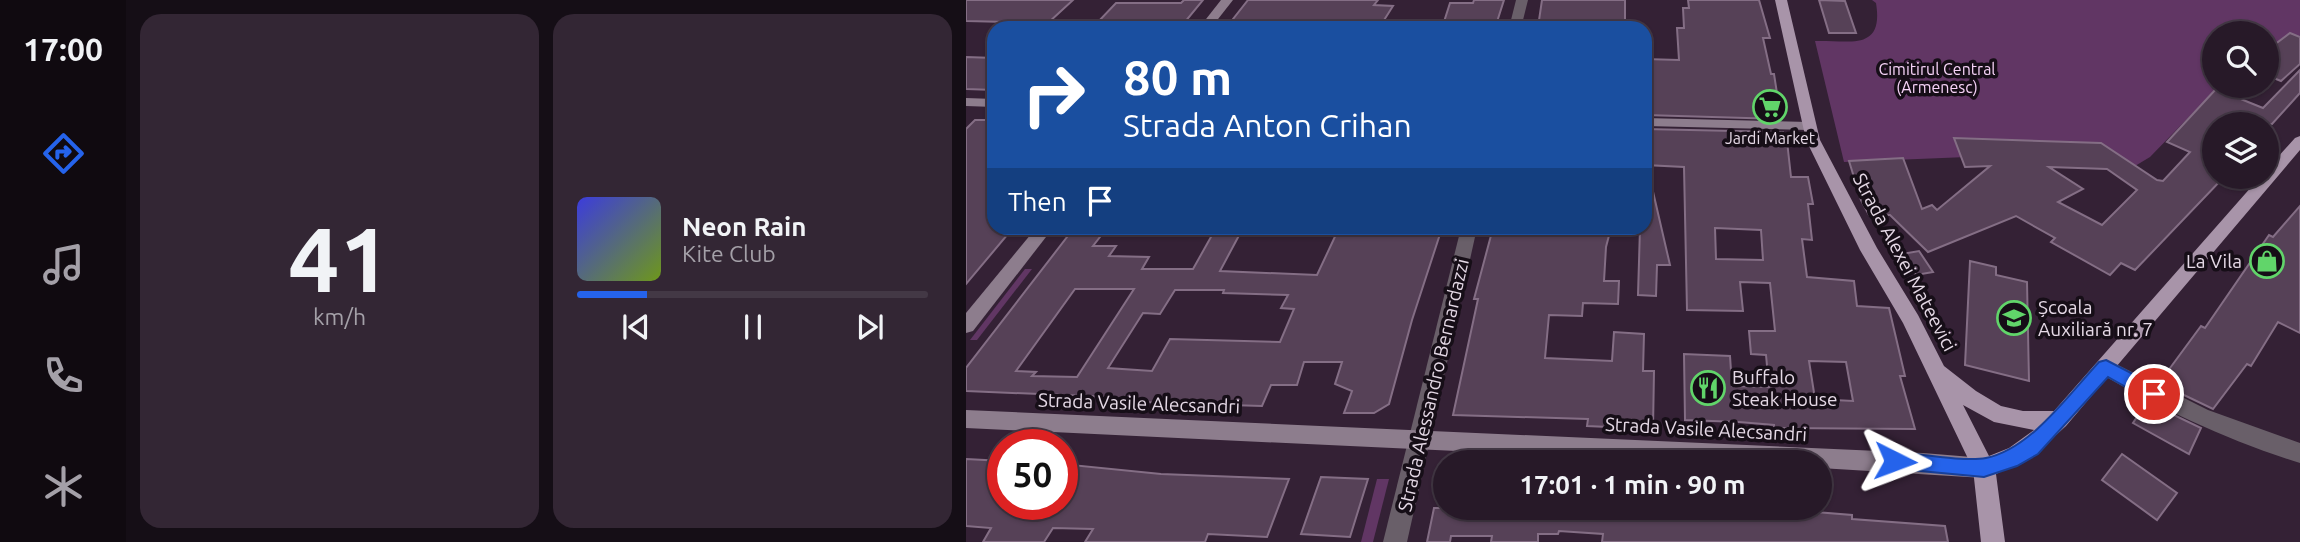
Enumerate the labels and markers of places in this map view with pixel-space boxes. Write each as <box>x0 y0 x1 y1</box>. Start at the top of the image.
supermarket icon: Jardi Market <box>1751 88 1789 126</box>
place label: Jardi Market <box>1725 129 1816 147</box>
shop icon: La Vila <box>2248 242 2286 280</box>
place label: La Vila <box>2186 250 2242 272</box>
place label: Școala Auxiliară nr. 7 <box>2038 296 2153 340</box>
school or university icon: Școala Auxiliară nr. 7 <box>1995 299 2033 337</box>
pin <box>2124 364 2184 424</box>
place label: Buffalo Steak House <box>1732 366 1838 410</box>
restaurant icon: Buffalo Steak House <box>1689 369 1727 407</box>

